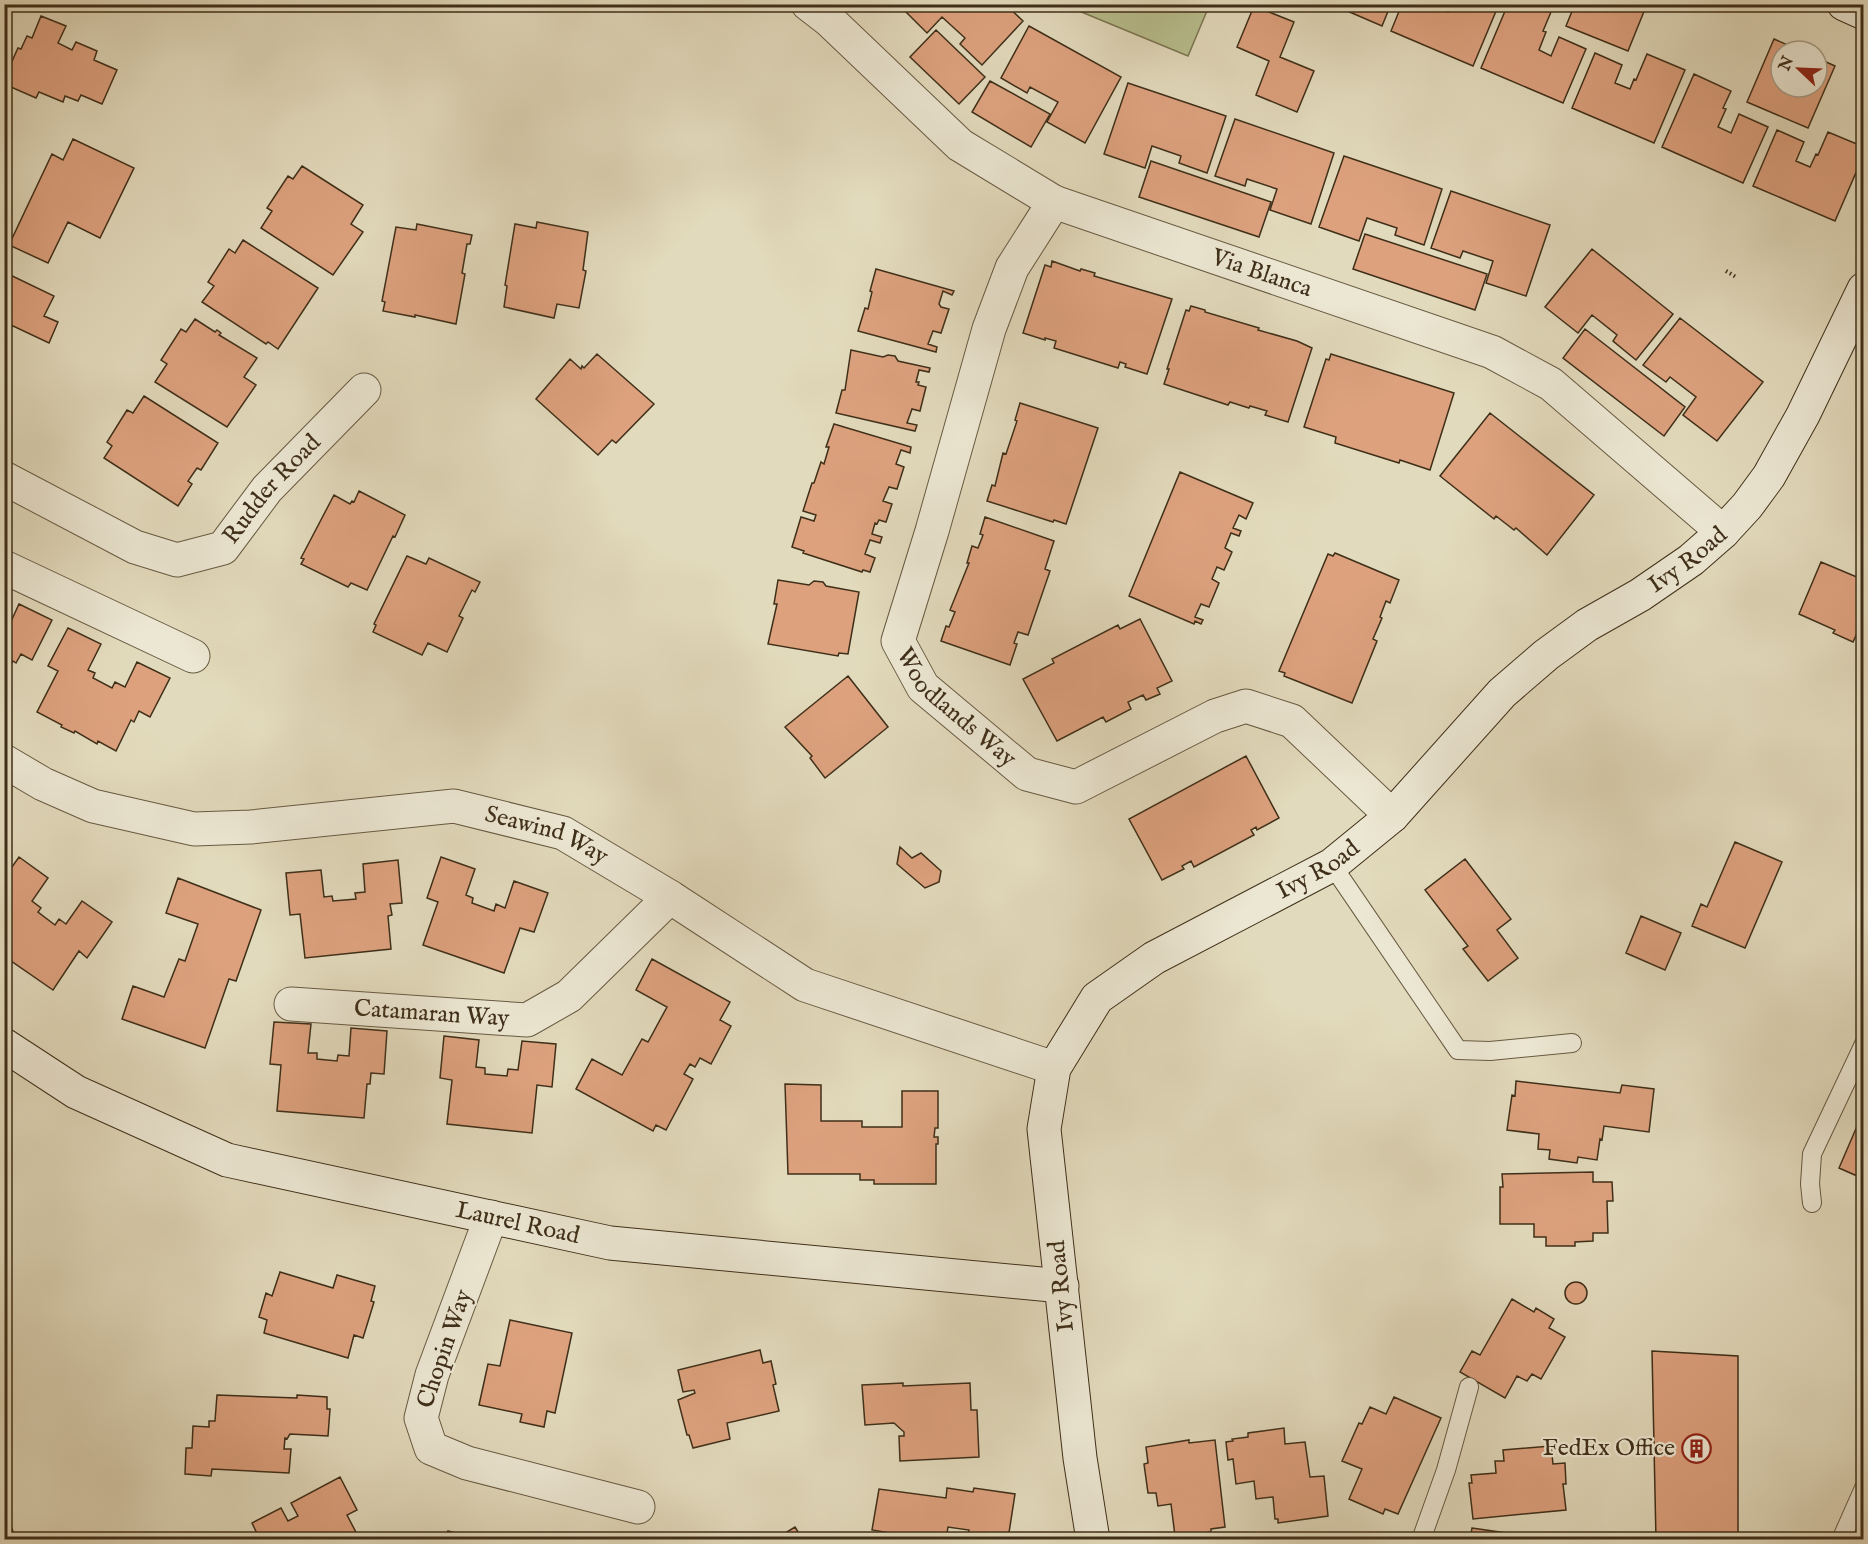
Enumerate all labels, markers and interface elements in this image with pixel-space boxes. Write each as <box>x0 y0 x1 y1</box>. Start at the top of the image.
north arrow <box>1769 39 1829 99</box>
text: N <box>1775 53 1799 75</box>
street label: Via Blanca <box>1207 241 1317 305</box>
street label: Rudder Road <box>216 428 328 550</box>
street label: Ivy Road <box>1642 520 1734 600</box>
street label: Woodlands Way <box>889 642 1023 774</box>
street label: Seawind Way <box>482 799 614 872</box>
street label: Ivy Road <box>1271 833 1366 907</box>
street label: Catamaran Way <box>353 993 511 1034</box>
street label: Laurel Road <box>453 1195 583 1252</box>
street label: Ivy Road <box>1042 1239 1082 1333</box>
street label: Chopin Way <box>410 1285 480 1412</box>
building icon: FedEx Office <box>1680 1432 1712 1464</box>
place label: FedEx Office <box>1543 1433 1675 1464</box>

